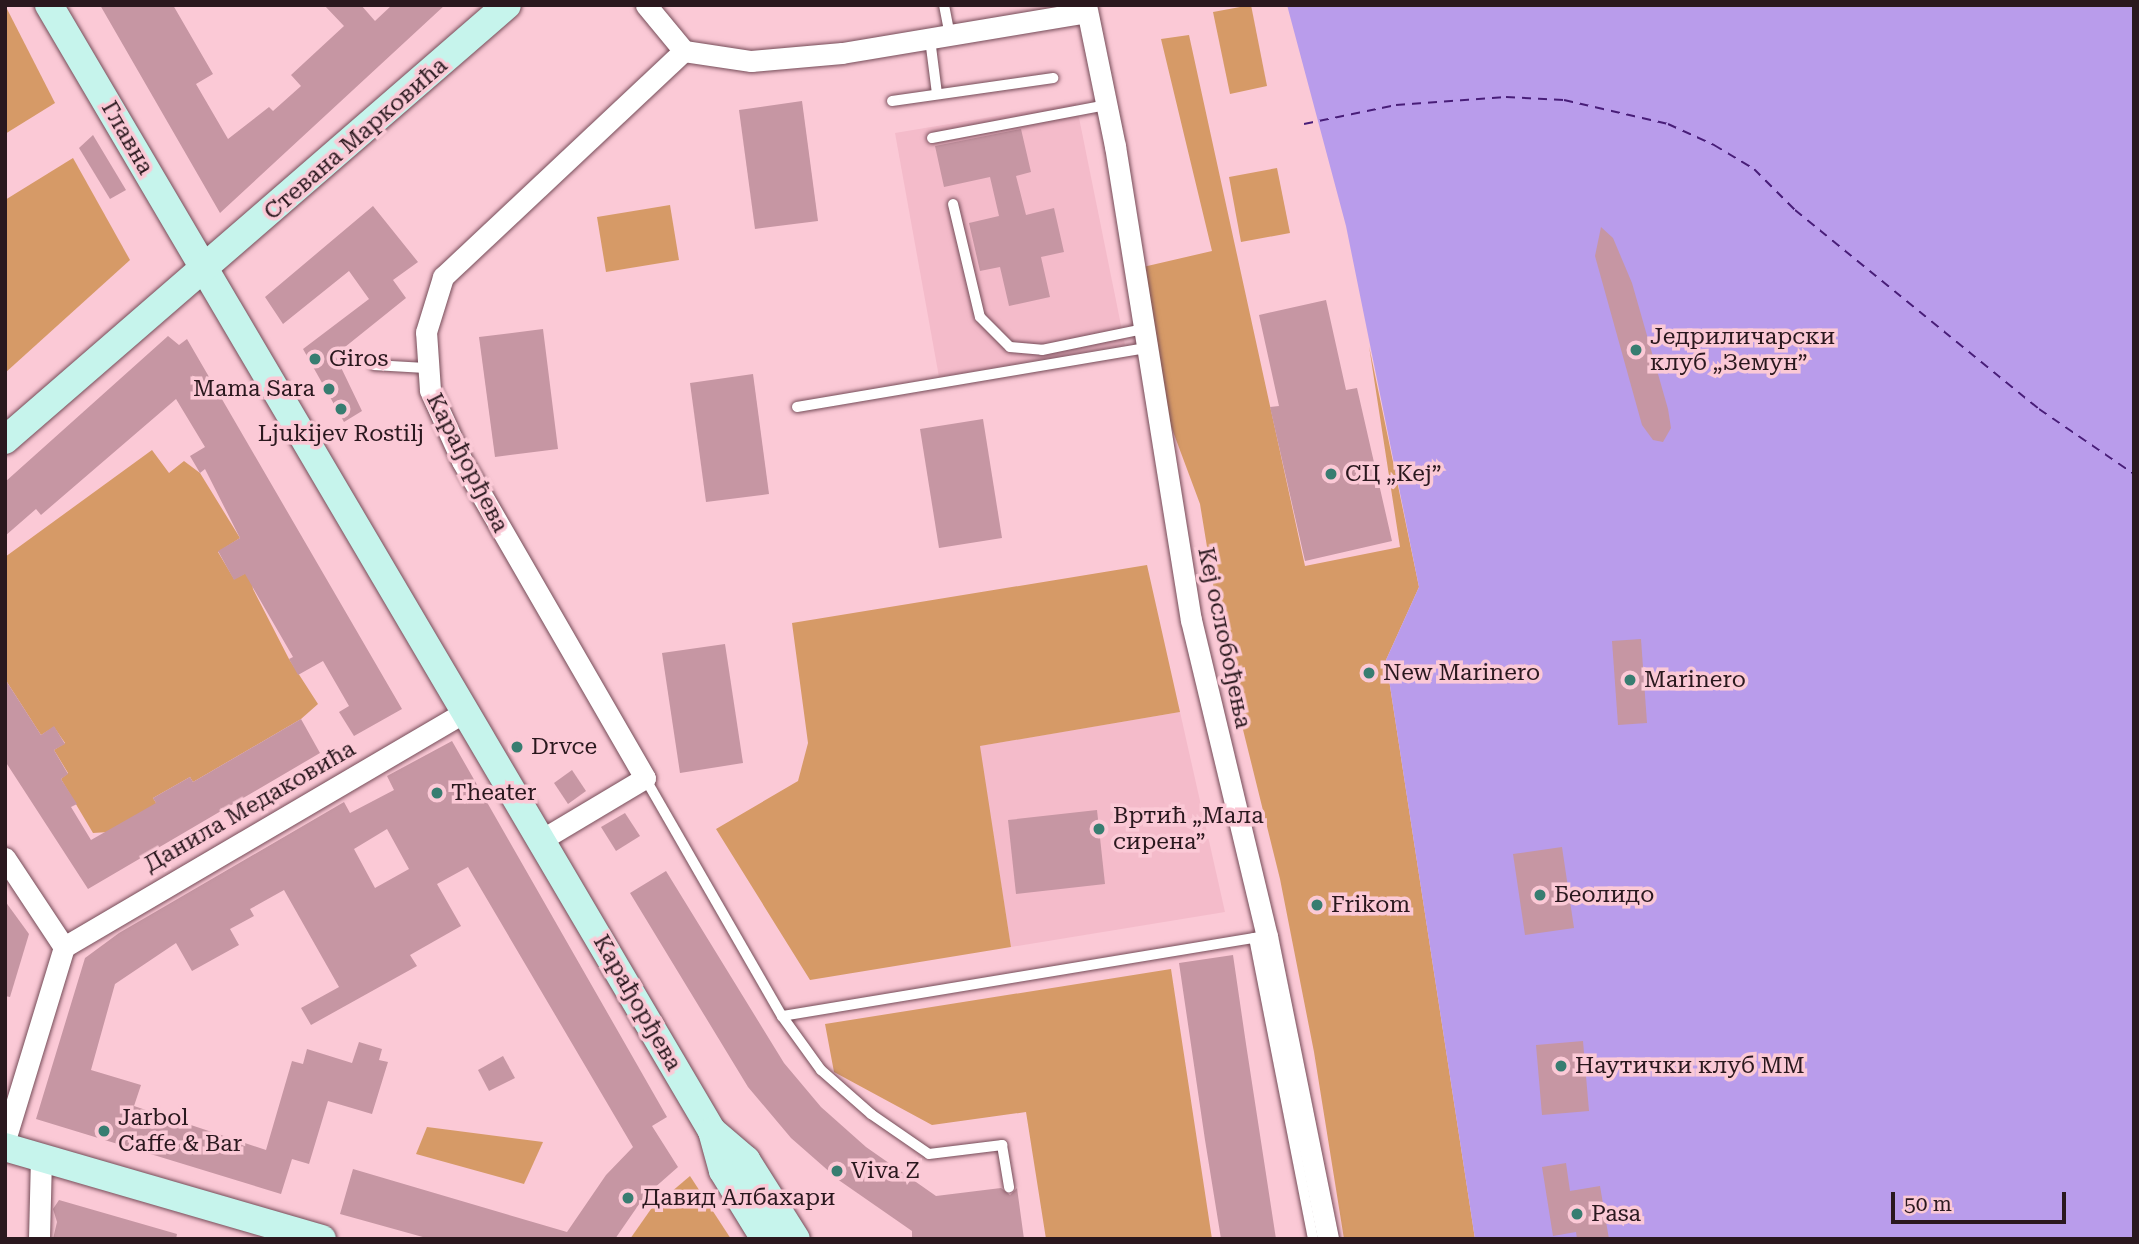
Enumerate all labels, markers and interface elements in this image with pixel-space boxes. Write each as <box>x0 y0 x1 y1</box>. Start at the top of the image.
street label: Стевана Марковића <box>259 52 453 226</box>
street label: Главна <box>95 96 159 180</box>
place label: Једриличарски клуб „Земун” <box>1650 323 1835 377</box>
marker: Једриличарски клуб „Земун” <box>1628 342 1644 358</box>
place label: Giros <box>329 345 388 373</box>
marker: Giros <box>307 351 323 367</box>
place label: Mama Sara <box>193 375 315 403</box>
marker: Mama Sara <box>321 381 337 397</box>
street label: Карађорђева <box>420 389 514 537</box>
marker: Ljukijev Rostilj <box>333 401 349 417</box>
place label: Ljukijev Rostilj <box>258 420 424 448</box>
place label: СЦ „Кеј” <box>1345 460 1442 488</box>
marker: СЦ „Кеј” <box>1323 466 1339 482</box>
street label: Кеј ослобођења <box>1191 545 1257 731</box>
place label: New Marinero <box>1383 659 1540 687</box>
marker: New Marinero <box>1361 665 1377 681</box>
place label: Marinero <box>1644 666 1746 694</box>
marker: Marinero <box>1622 672 1638 688</box>
place label: Drvce <box>531 733 597 761</box>
street label: Данила Медаковића <box>139 735 361 879</box>
marker: Drvce <box>509 739 525 755</box>
place label: Theater <box>451 779 536 807</box>
marker: Theater <box>429 785 445 801</box>
place label: Вртић „Мала сирена” <box>1113 802 1264 856</box>
marker: Вртић „Мала сирена” <box>1091 821 1107 837</box>
place label: Беолидо <box>1554 881 1654 909</box>
marker: Беолидо <box>1532 887 1548 903</box>
place label: Frikom <box>1331 891 1410 919</box>
marker: Frikom <box>1309 897 1325 913</box>
street label: Карађорђева <box>587 930 687 1076</box>
place label: Наутички клуб ММ <box>1575 1052 1805 1080</box>
marker: Наутички клуб ММ <box>1553 1058 1569 1074</box>
place label: Jarbol Caffe & Bar <box>118 1104 242 1158</box>
marker: Jarbol Caffe & Bar <box>96 1123 112 1139</box>
place label: Viva Z <box>851 1157 920 1185</box>
marker: Viva Z <box>829 1163 845 1179</box>
scale bar <box>1894 1178 2069 1222</box>
place label: Давид Албахари <box>642 1184 835 1212</box>
marker: Давид Албахари <box>620 1190 636 1206</box>
text: 50 m <box>1904 1192 1952 1216</box>
place label: Pasa <box>1591 1200 1641 1228</box>
marker: Pasa <box>1569 1206 1585 1222</box>

